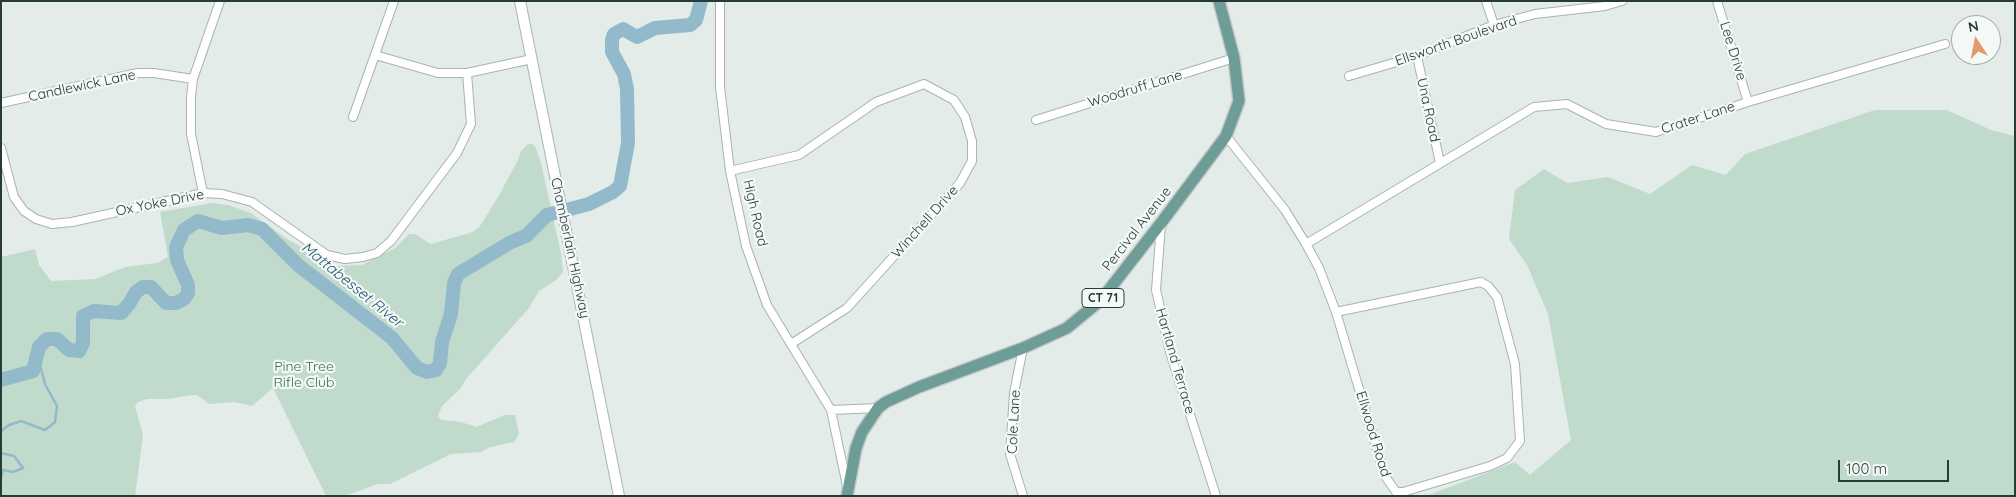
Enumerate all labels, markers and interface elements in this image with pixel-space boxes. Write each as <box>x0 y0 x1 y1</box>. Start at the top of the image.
street label: Ellsworth Boulevard <box>1393 12 1519 70</box>
north arrow <box>1951 15 2001 65</box>
text: N <box>1967 16 1980 36</box>
street label: Lee Drive <box>1716 19 1750 83</box>
street label: Candlewick Lane <box>27 66 137 106</box>
street label: Woodruff Lane <box>1086 67 1184 111</box>
street label: Una Road <box>1413 76 1443 144</box>
street label: Crater Lane <box>1659 98 1737 138</box>
street label: Chamberlain Highway <box>547 176 593 320</box>
street label: High Road <box>739 178 771 248</box>
street label: Winchell Drive <box>888 182 962 262</box>
street label: Percival Avenue <box>1099 184 1175 274</box>
street label: Ox Yoke Drive <box>114 186 206 220</box>
water label: Mattabesset River <box>298 239 406 331</box>
road number: CT 71 <box>1082 288 1124 308</box>
street label: Hartland Terrace <box>1152 306 1198 416</box>
park label: Pine Tree Rifle Club <box>273 359 335 392</box>
street label: Cole Lane <box>1004 389 1024 455</box>
street label: Ellwood Road <box>1352 389 1394 479</box>
scale bar <box>1841 450 1952 482</box>
text: 100 m <box>1846 459 1887 478</box>

